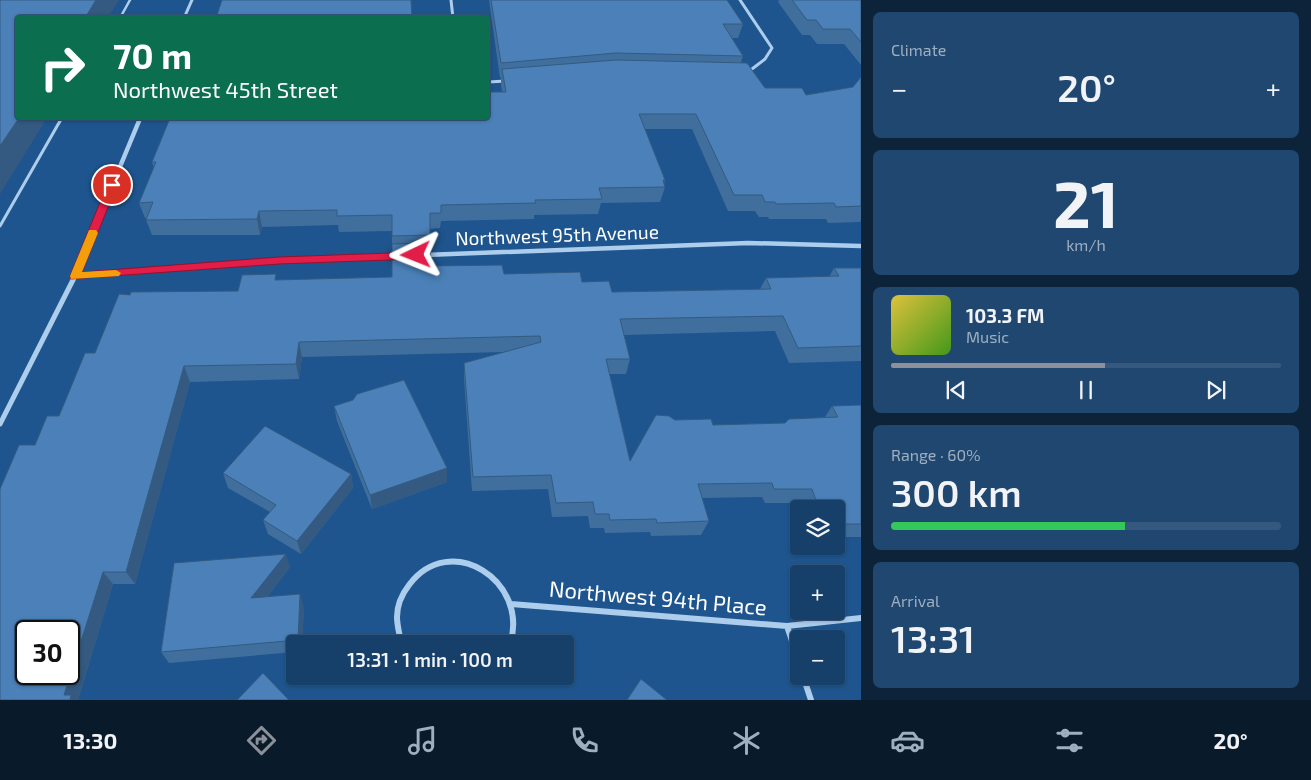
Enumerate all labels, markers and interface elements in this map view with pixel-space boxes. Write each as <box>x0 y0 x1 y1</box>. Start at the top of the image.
text: 70 m <box>113 34 192 76</box>
icon: right <box>30 35 95 100</box>
text: Climate <box>891 40 946 59</box>
text: 20° <box>1057 64 1116 110</box>
text: − <box>891 71 907 105</box>
text: + <box>1266 71 1281 105</box>
text: Northwest 45th Street <box>113 76 338 102</box>
text: 21 <box>1053 163 1119 241</box>
pin <box>91 164 133 206</box>
icon: arrive <box>98 171 126 199</box>
street label: Northwest 95th Avenue <box>455 219 659 250</box>
position arrow <box>389 228 441 280</box>
text: km/h <box>1066 235 1106 254</box>
text: 103.3 FM <box>966 304 1044 327</box>
text: Music <box>966 327 1009 346</box>
icon: previous <box>942 376 970 404</box>
icon: pause <box>1072 376 1100 404</box>
icon: next <box>1202 376 1230 404</box>
text: Range · 60% <box>891 445 980 464</box>
text: 300 km <box>891 469 1022 515</box>
map controls <box>790 500 845 685</box>
button: layers <box>790 500 845 555</box>
button: + <box>790 565 845 620</box>
street label: Northwest 94th Place <box>548 575 768 619</box>
text: Arrival <box>891 591 940 610</box>
text: 13:31 <box>891 615 975 661</box>
speed limit sign: 30 <box>15 620 80 685</box>
button: − <box>790 630 845 685</box>
text: 13:31 · 1 min · 100 m <box>347 648 513 671</box>
icon: directions <box>244 723 279 758</box>
icon: music <box>405 723 440 758</box>
icon: phone <box>567 723 602 758</box>
icon: climate <box>729 723 764 758</box>
icon: car <box>890 723 925 758</box>
icon: filters <box>1052 723 1087 758</box>
text: 13:30 <box>63 727 117 753</box>
text: 20° <box>1213 727 1248 753</box>

